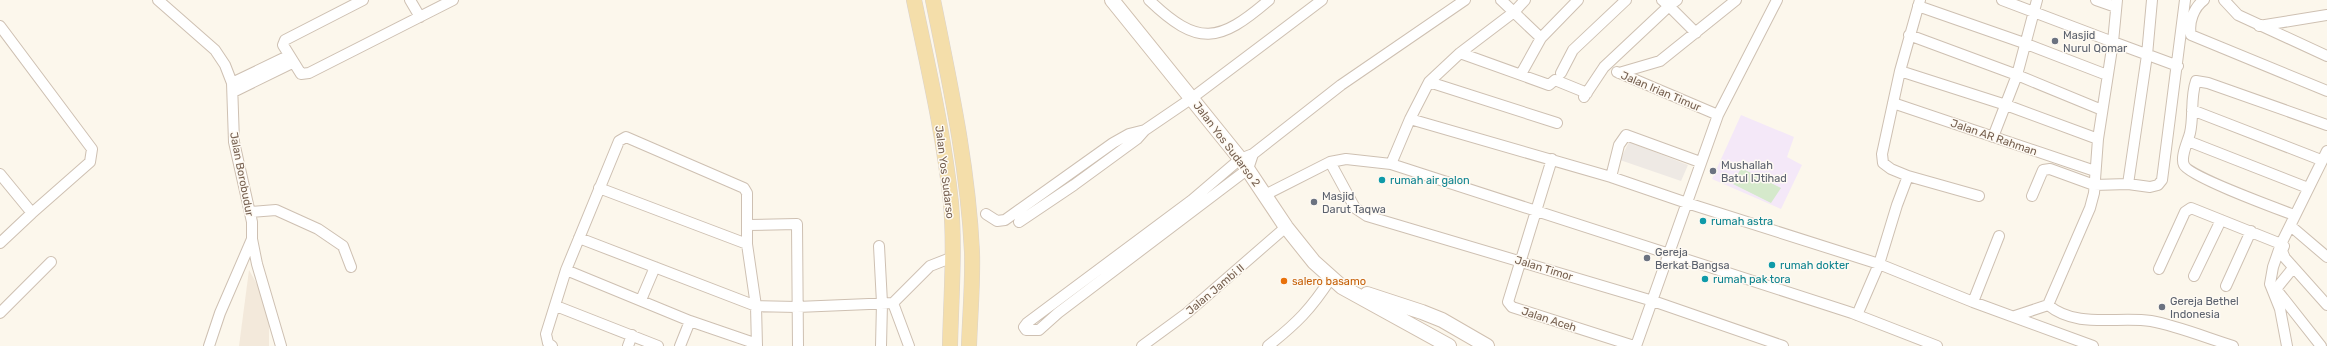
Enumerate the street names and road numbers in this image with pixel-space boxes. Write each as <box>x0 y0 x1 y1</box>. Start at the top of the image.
street label: Jalan Irian Timur <box>1619 69 1704 115</box>
street label: Jalan Yos Sudarso 2 <box>1190 99 1263 189</box>
street label: Jalan AR Rahman <box>1949 117 2039 158</box>
street label: Jalan Yos Sudarso <box>932 125 957 219</box>
street label: Jalan Borobudur <box>227 131 256 218</box>
street label: Jalan Timor <box>1513 253 1575 284</box>
street label: Jalan Jambi II <box>1184 261 1247 317</box>
street label: Jalan Aceh <box>1520 304 1578 334</box>

